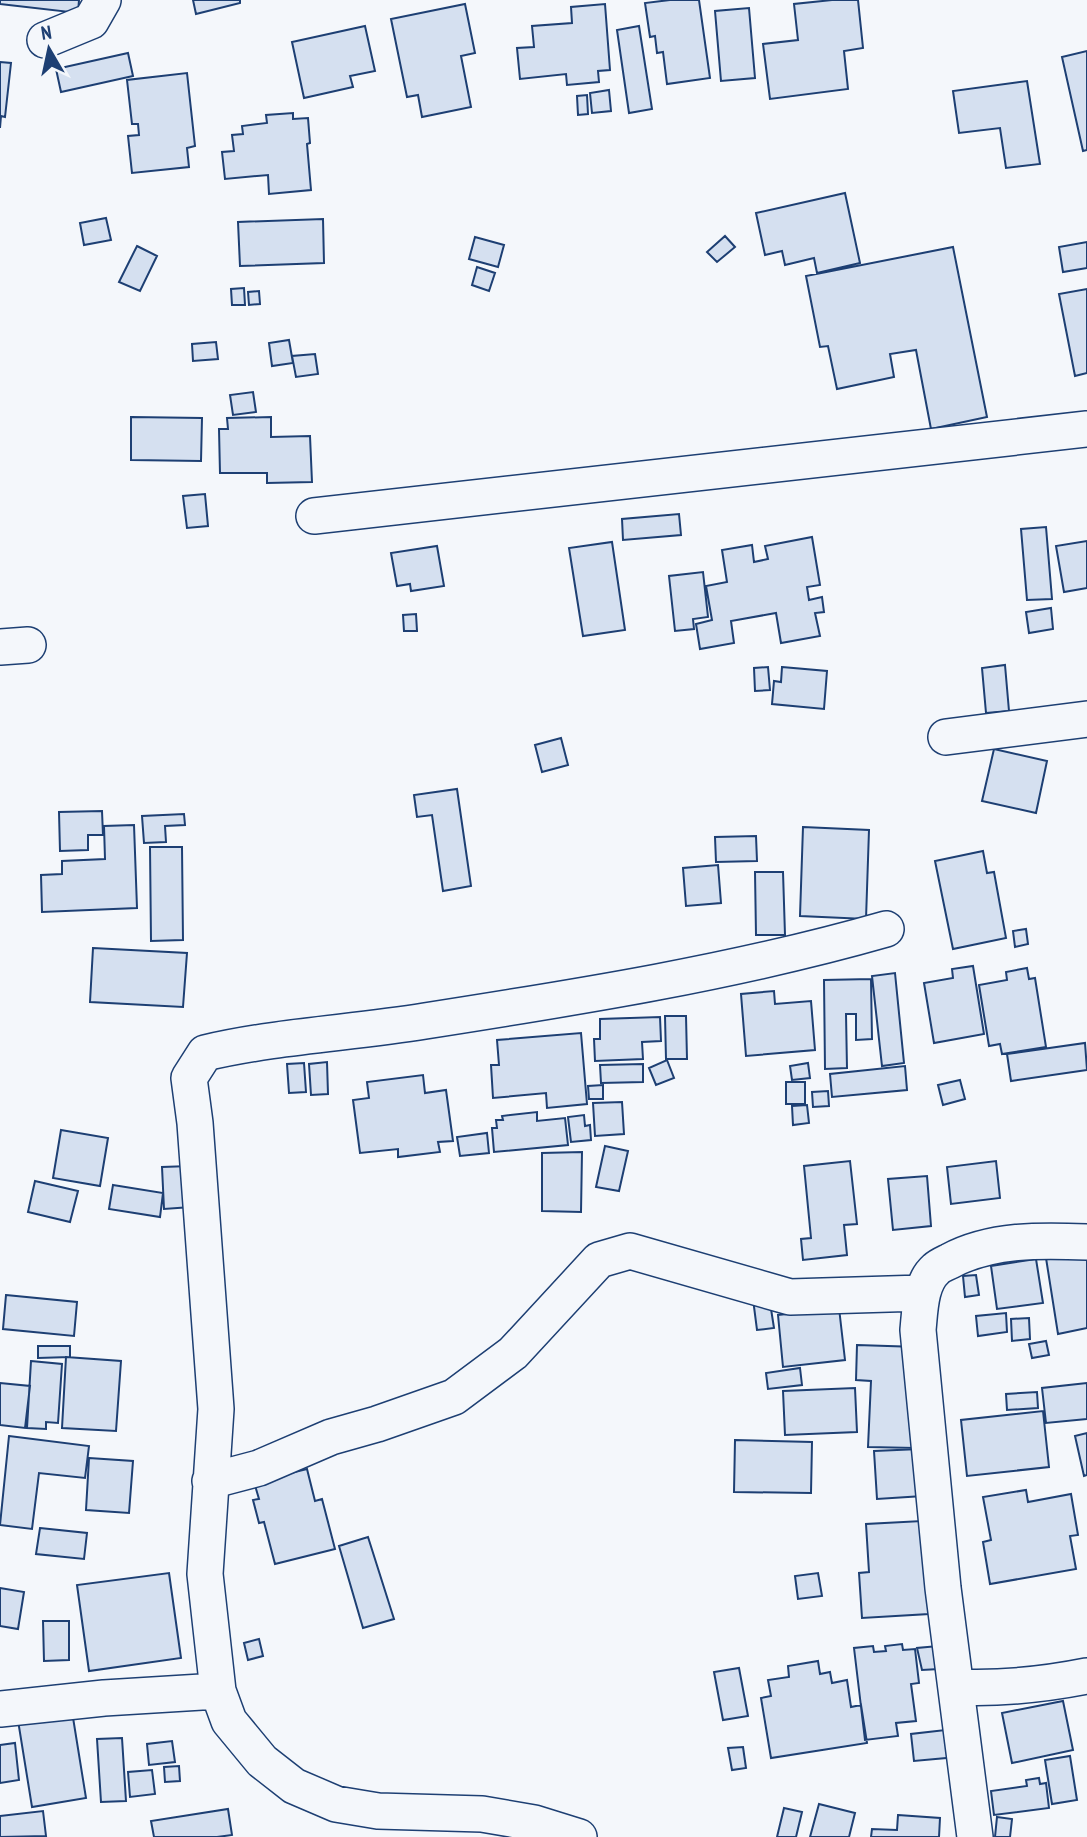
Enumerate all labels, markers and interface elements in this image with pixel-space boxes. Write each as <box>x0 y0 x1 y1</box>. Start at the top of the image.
north arrow <box>14 14 84 84</box>
text: N <box>39 20 53 45</box>

